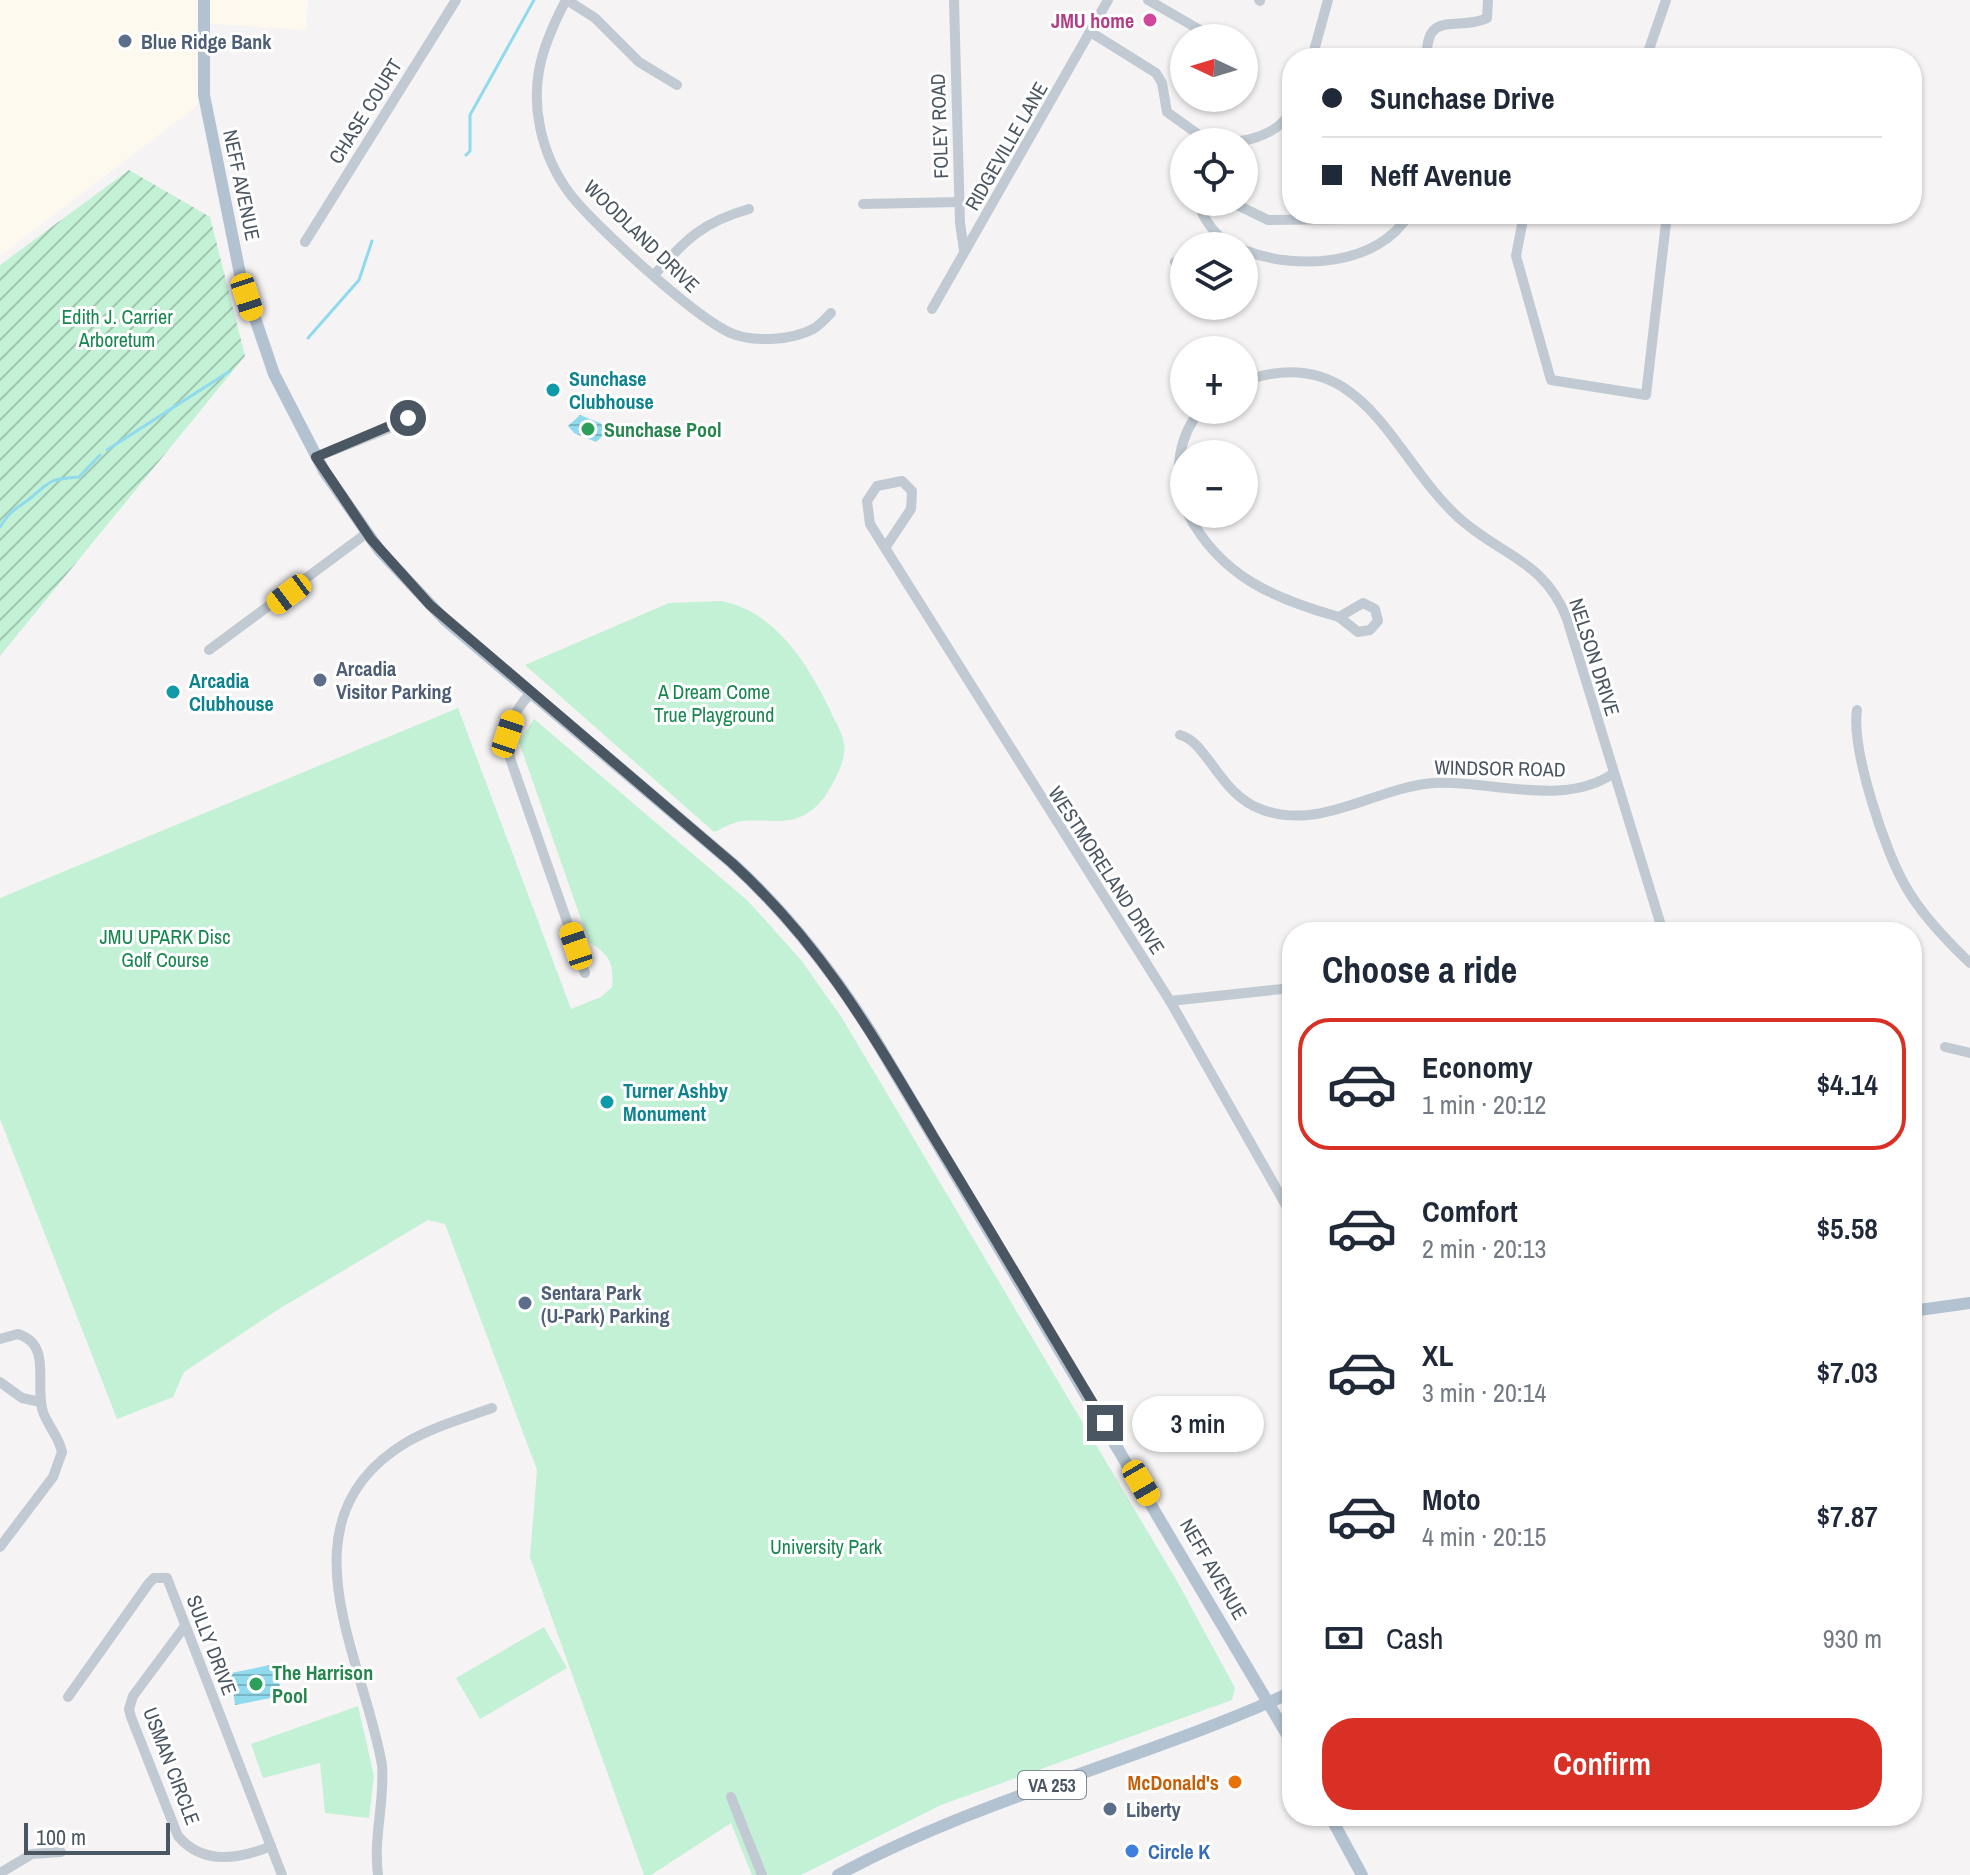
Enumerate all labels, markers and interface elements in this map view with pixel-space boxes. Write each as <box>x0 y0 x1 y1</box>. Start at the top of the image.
place label: JMU home <box>1051 7 1134 34</box>
marker: JMU home <box>1141 11 1159 29</box>
north arrow <box>1170 24 1258 112</box>
map controls <box>1170 24 1258 528</box>
place label: Blue Ridge Bank <box>141 28 272 55</box>
marker: Blue Ridge Bank <box>116 32 134 50</box>
street label: CHASE COURT <box>322 53 408 169</box>
street label: FOLEY ROAD <box>924 73 954 179</box>
street label: RIDGEVILLE LANE <box>958 77 1054 215</box>
text: Sunchase Drive <box>1370 78 1555 118</box>
street label: NEFF AVENUE <box>217 127 267 243</box>
button: locate <box>1170 128 1258 216</box>
text: Neff Avenue <box>1370 155 1512 195</box>
street label: WOODLAND DRIVE <box>578 174 706 298</box>
button: layers <box>1170 232 1258 320</box>
car <box>228 270 266 324</box>
park label: Edith J. Carrier Arboretum <box>61 303 173 353</box>
button: + <box>1170 336 1258 424</box>
place label: Sunchase Clubhouse <box>569 365 654 415</box>
marker: Sunchase Clubhouse <box>544 381 562 399</box>
route start <box>390 400 426 436</box>
place label: Sunchase Pool <box>604 416 722 443</box>
marker: Sunchase Pool <box>579 420 597 438</box>
button: − <box>1170 440 1258 528</box>
car <box>263 570 315 618</box>
street label: NELSON DRIVE <box>1563 595 1627 719</box>
place label: Arcadia Visitor Parking <box>336 655 451 705</box>
place label: Arcadia Clubhouse <box>189 667 274 717</box>
marker: Arcadia Visitor Parking <box>311 671 329 689</box>
park label: A Dream Come True Playground <box>654 678 774 728</box>
marker: Arcadia Clubhouse <box>164 683 182 701</box>
car <box>489 707 527 761</box>
street label: WINDSOR ROAD <box>1434 753 1566 783</box>
street label: WESTMORELAND DRIVE <box>1043 781 1171 959</box>
car <box>557 919 595 973</box>
park label: JMU UPARK Disc Golf Course <box>100 923 230 973</box>
text: Choose a ride <box>1322 946 1517 994</box>
text: Economy <box>1422 1047 1533 1087</box>
icon: car <box>1326 1048 1398 1120</box>
text: $4.14 <box>1816 1064 1878 1104</box>
place label: Turner Ashby Monument <box>623 1077 729 1127</box>
text: 1 min · 20:12 <box>1422 1087 1546 1122</box>
marker: Turner Ashby Monument <box>598 1093 616 1111</box>
text: Comfort <box>1422 1191 1518 1231</box>
icon: car <box>1326 1192 1398 1264</box>
text: $5.58 <box>1816 1208 1878 1248</box>
text: 2 min · 20:13 <box>1422 1231 1546 1266</box>
place label: Sentara Park (U-Park) Parking <box>541 1279 670 1329</box>
marker: Sentara Park (U-Park) Parking <box>516 1294 534 1312</box>
text: XL <box>1422 1335 1453 1375</box>
icon: car <box>1326 1336 1398 1408</box>
text: $7.03 <box>1816 1352 1878 1392</box>
text: 3 min · 20:14 <box>1422 1375 1546 1410</box>
callout: 3 min <box>1133 1395 1265 1451</box>
route end <box>1087 1405 1123 1441</box>
text: 3 min <box>1171 1406 1225 1441</box>
car <box>1119 1456 1163 1510</box>
text: Moto <box>1422 1479 1481 1519</box>
icon: car <box>1326 1480 1398 1552</box>
text: $7.87 <box>1816 1496 1878 1536</box>
street label: NEFF AVENUE <box>1174 1513 1254 1625</box>
text: 4 min · 20:15 <box>1422 1519 1546 1554</box>
park label: University Park <box>770 1533 883 1560</box>
street label: SULLY DRIVE <box>181 1591 243 1699</box>
icon: cash <box>1322 1616 1366 1660</box>
text: Cash <box>1386 1618 1443 1658</box>
text: 930 m <box>1823 1621 1882 1656</box>
place label: The Harrison Pool <box>272 1659 373 1709</box>
marker: The Harrison Pool <box>247 1675 265 1693</box>
street label: USMAN CIRCLE <box>137 1703 207 1829</box>
button: Confirm <box>1322 1718 1882 1810</box>
place label: McDonald's <box>1128 1769 1219 1796</box>
road number: VA 253 <box>1018 1771 1086 1799</box>
marker: McDonald's <box>1226 1773 1244 1791</box>
place label: Liberty <box>1126 1796 1182 1823</box>
marker: Liberty <box>1101 1800 1119 1818</box>
scale bar <box>24 1819 170 1855</box>
text: 100 m <box>36 1822 86 1852</box>
place label: Circle K <box>1148 1838 1210 1865</box>
marker: Circle K <box>1123 1842 1141 1860</box>

